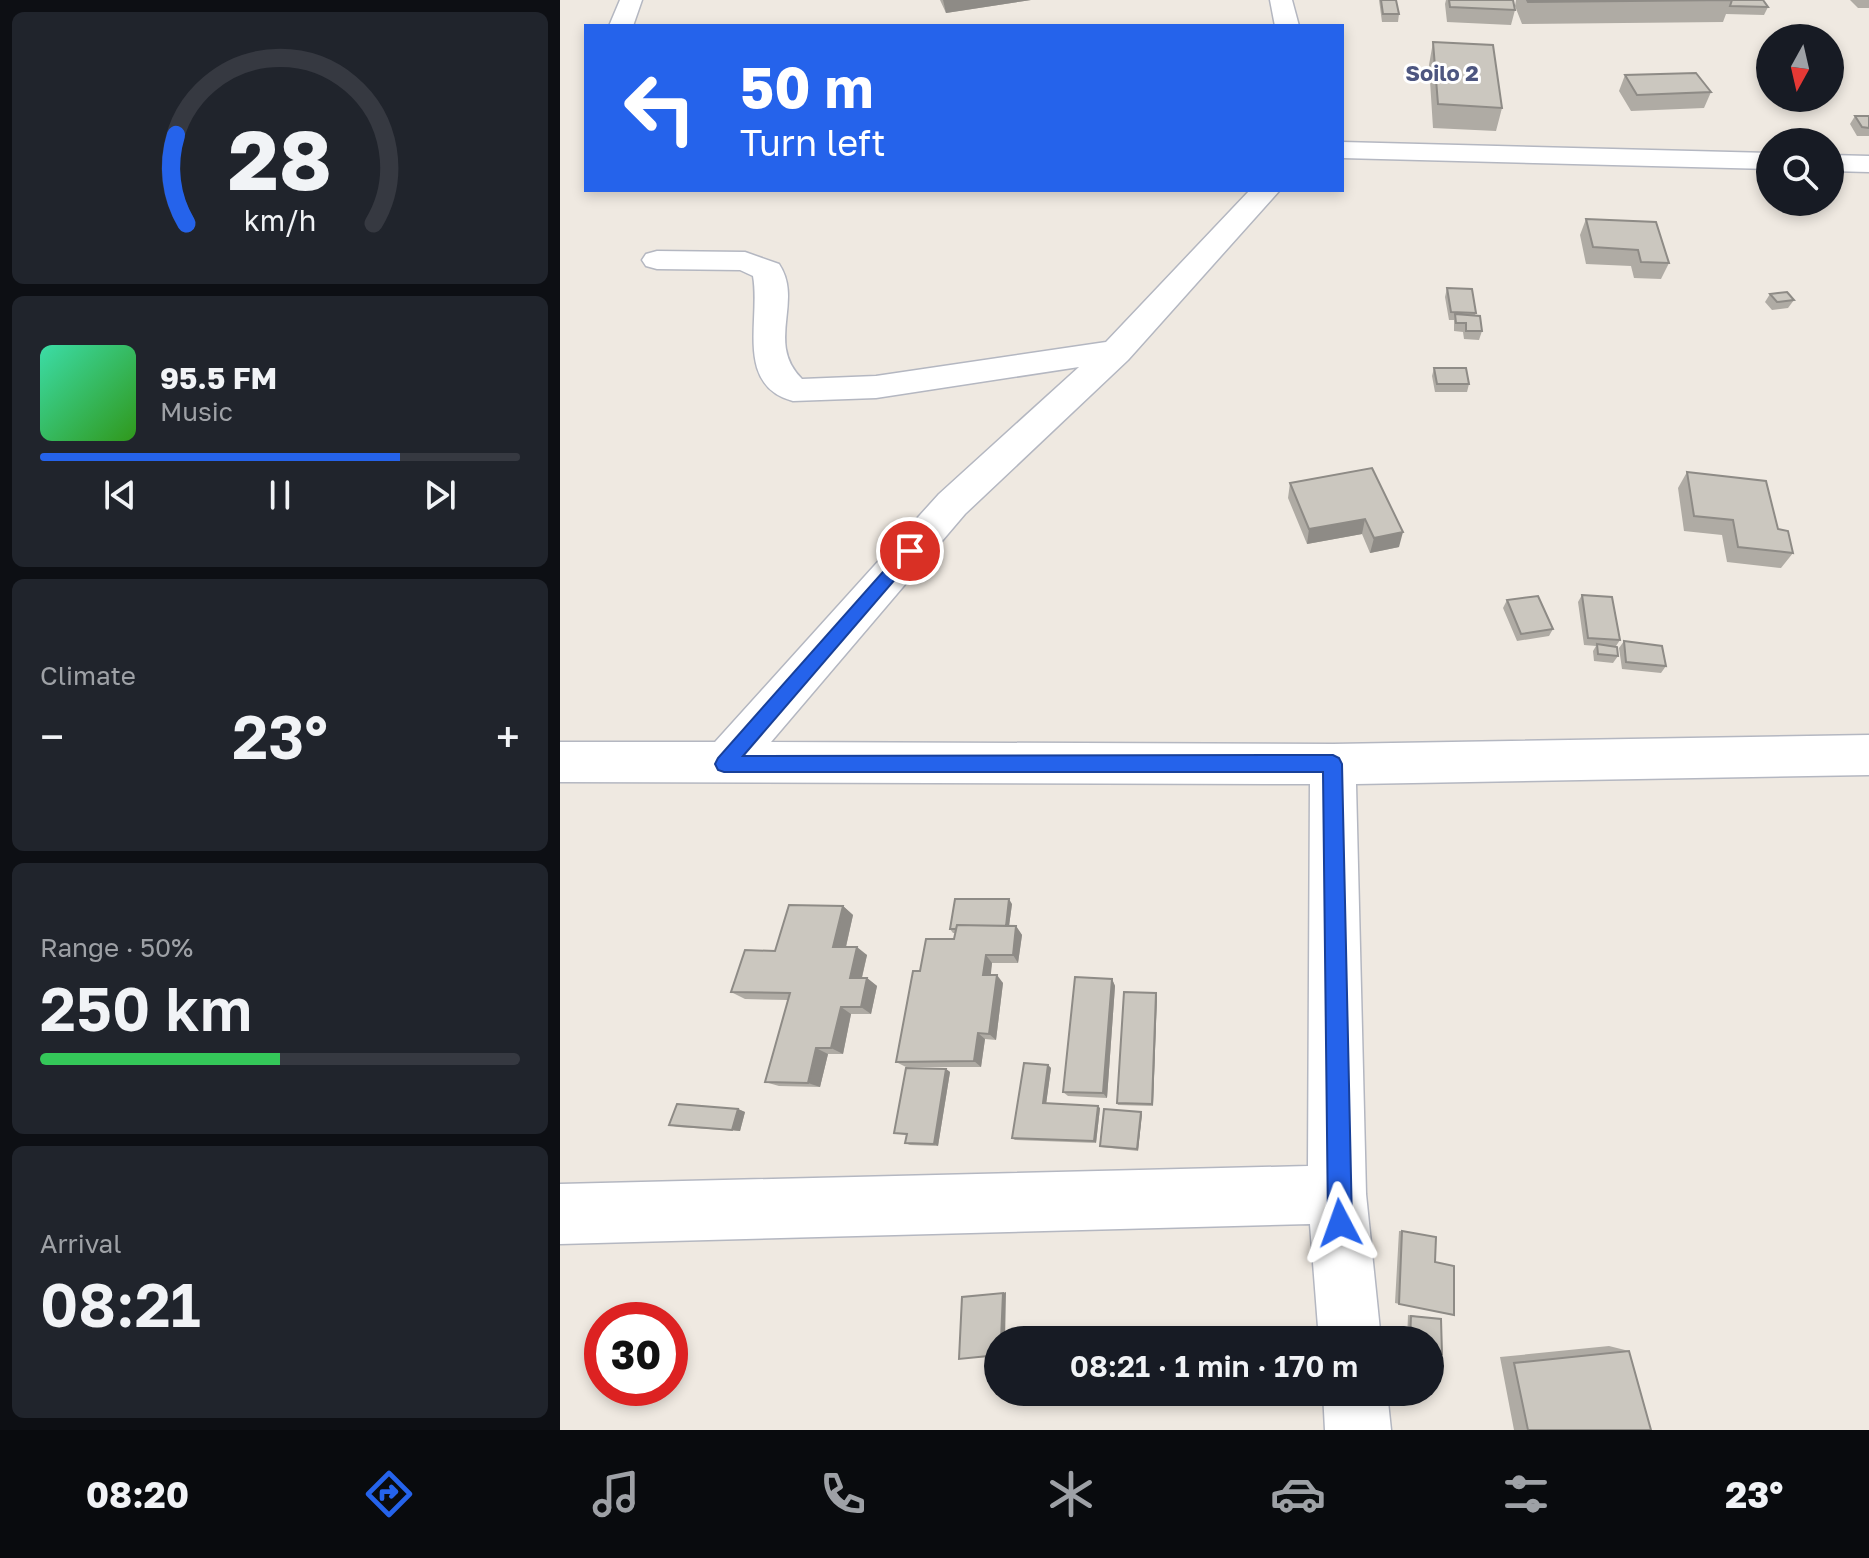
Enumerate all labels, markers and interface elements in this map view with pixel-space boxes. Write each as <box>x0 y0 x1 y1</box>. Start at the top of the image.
north arrow <box>1756 24 1844 112</box>
map controls <box>1756 24 1844 216</box>
text: 50 m <box>740 53 874 120</box>
icon: left <box>608 56 712 160</box>
district label: Soilo 2 <box>1405 59 1479 86</box>
text: 28 <box>228 107 332 207</box>
text: Turn left <box>740 121 886 164</box>
button: search <box>1756 128 1844 216</box>
text: km/h <box>244 203 316 237</box>
text: 95.5 FM <box>160 360 277 396</box>
text: Music <box>160 396 233 427</box>
icon: previous <box>98 473 142 517</box>
icon: pause <box>258 473 302 517</box>
icon: next <box>418 473 462 517</box>
pin <box>876 517 944 585</box>
icon: arrive <box>888 529 932 573</box>
text: Climate <box>40 660 136 691</box>
text: 23° <box>232 700 328 772</box>
text: − <box>40 710 64 763</box>
text: + <box>496 710 520 763</box>
text: Range · 50% <box>40 932 193 963</box>
text: 250 km <box>40 972 252 1044</box>
position arrow <box>1298 1181 1382 1265</box>
text: Arrival <box>40 1228 121 1259</box>
text: 08:21 <box>40 1268 201 1340</box>
speed limit sign: 30 <box>584 1302 688 1406</box>
text: 08:21 · 1 min · 170 m <box>1070 1348 1358 1384</box>
icon: directions <box>361 1466 417 1522</box>
icon: music <box>588 1466 644 1522</box>
icon: phone <box>815 1466 871 1522</box>
icon: climate <box>1043 1466 1099 1522</box>
icon: car <box>1270 1466 1326 1522</box>
icon: filters <box>1498 1466 1554 1522</box>
text: 08:20 <box>86 1473 189 1516</box>
text: 23° <box>1725 1473 1783 1516</box>

